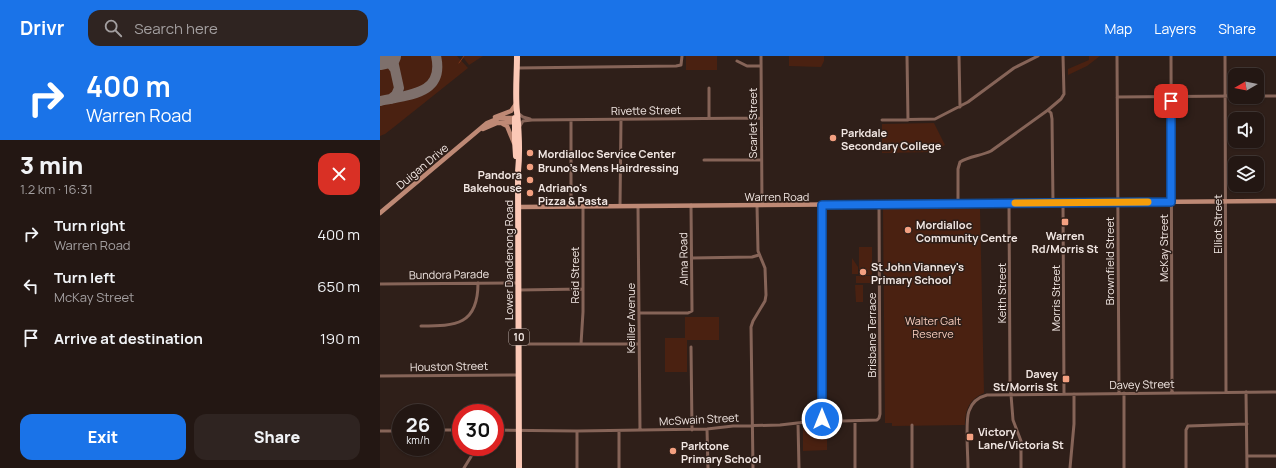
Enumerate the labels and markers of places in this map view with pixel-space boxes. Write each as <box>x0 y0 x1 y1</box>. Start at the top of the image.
pin <box>1154 84 1188 118</box>
place label: Parkdale Secondary College <box>841 125 942 153</box>
marker: Parkdale Secondary College <box>828 133 838 143</box>
place label: Mordialloc Service Center <box>538 146 676 161</box>
marker: Mordialloc Service Center <box>525 148 535 158</box>
place label: Bruno's Mens Hairdressing <box>538 160 679 175</box>
marker: Bruno's Mens Hairdressing <box>525 162 535 172</box>
place label: Pandora Bakehouse <box>463 167 522 195</box>
marker: Pandora Bakehouse <box>525 175 535 185</box>
place label: Adriano's Pizza & Pasta <box>538 180 608 208</box>
marker: Adriano's Pizza & Pasta <box>525 188 535 198</box>
place label: Mordialloc Community Centre <box>916 217 1018 245</box>
marker: Warren Rd/Morris St <box>1060 217 1070 227</box>
marker: Mordialloc Community Centre <box>903 225 913 235</box>
place label: Warren Rd/Morris St <box>1031 228 1099 256</box>
place label: St John Vianney's Primary School <box>871 259 964 287</box>
marker: St John Vianney's Primary School <box>858 267 868 277</box>
place label: Davey St/Morris St <box>993 366 1059 394</box>
marker: Davey St/Morris St <box>1061 374 1071 384</box>
place label: Victory Lane/Victoria St <box>978 424 1064 452</box>
marker: Victory Lane/Victoria St <box>965 432 975 442</box>
place label: Parktone Primary School <box>681 438 761 466</box>
marker: Parktone Primary School <box>668 446 678 456</box>

